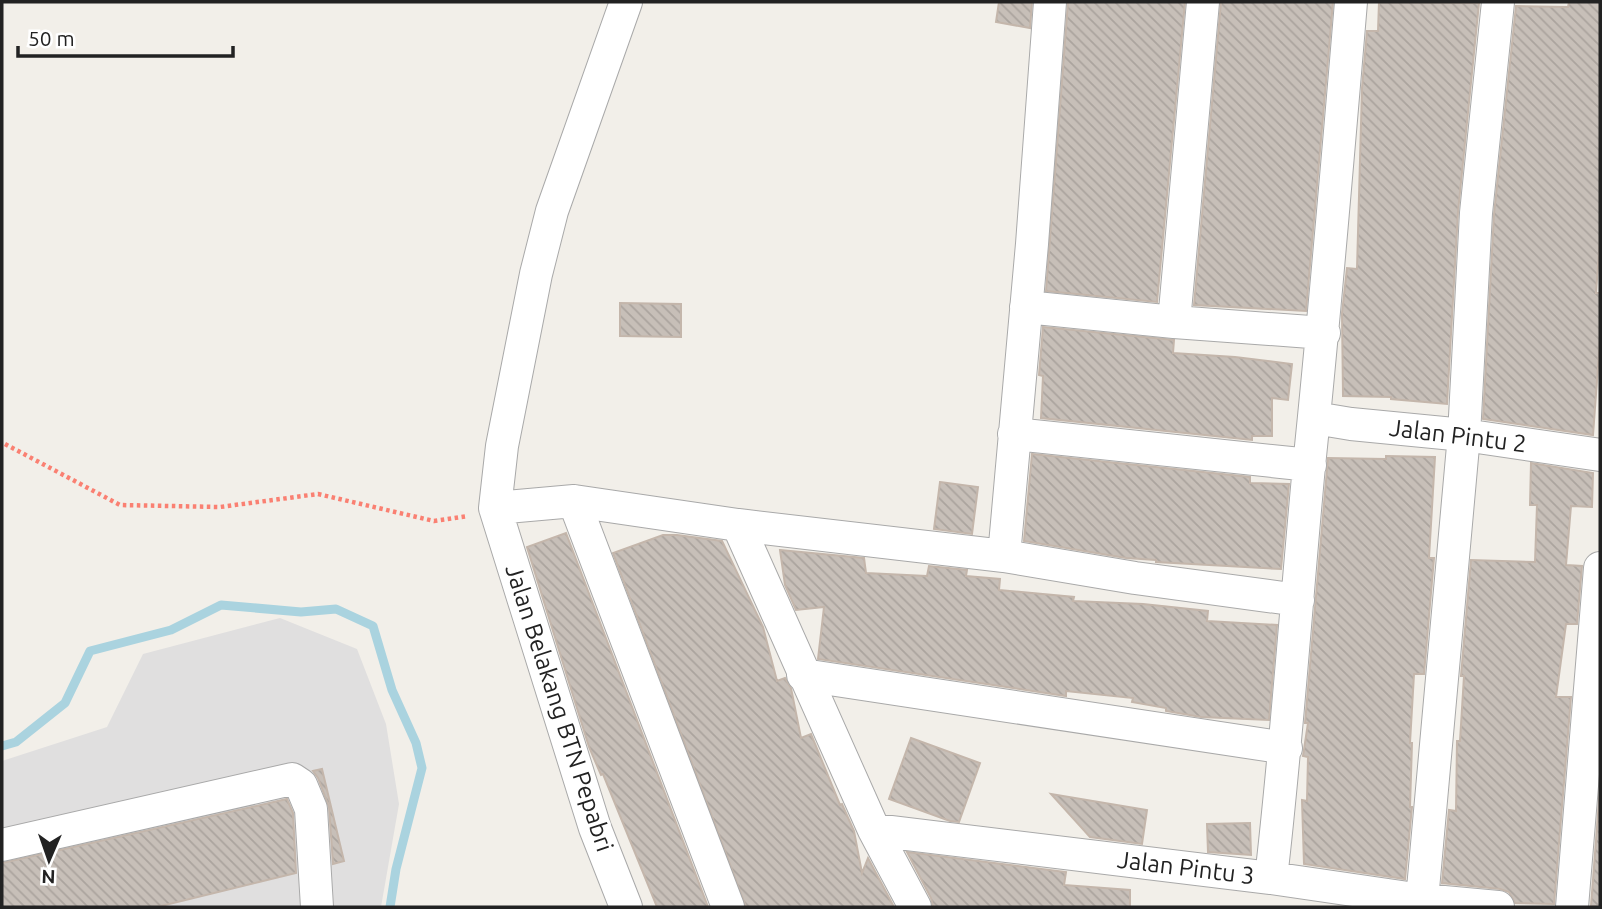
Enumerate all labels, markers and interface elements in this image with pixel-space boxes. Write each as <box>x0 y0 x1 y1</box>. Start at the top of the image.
scale bar <box>18 14 233 58</box>
text: 50 m <box>28 26 75 50</box>
street label: Jalan Pintu 2 <box>1388 414 1528 457</box>
street label: Jalan Belakang BTN Pepabri <box>500 561 619 855</box>
north arrow <box>14 825 84 895</box>
street label: Jalan Pintu 3 <box>1116 846 1256 889</box>
text: N <box>41 866 56 888</box>

